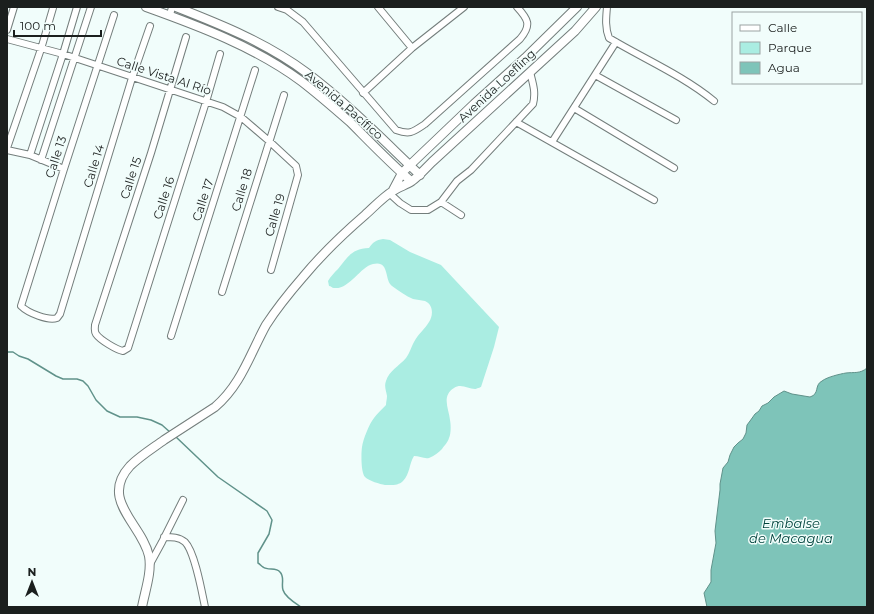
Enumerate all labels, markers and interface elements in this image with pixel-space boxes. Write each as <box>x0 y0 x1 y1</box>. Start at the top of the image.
scale bar <box>14 12 101 38</box>
legend <box>732 12 862 84</box>
text: 100 m <box>20 18 56 33</box>
text: Calle <box>768 20 797 35</box>
text: Parque <box>768 40 812 55</box>
street label: Avenida Loefling <box>455 46 538 125</box>
street label: Calle Vista Al Río <box>115 53 213 98</box>
text: Agua <box>768 60 800 75</box>
street label: Avenida Pacífico <box>302 67 386 143</box>
street label: Calle 13 <box>42 134 69 180</box>
street label: Calle 14 <box>80 142 107 189</box>
street label: Calle 15 <box>117 155 144 201</box>
street label: Calle 18 <box>228 166 255 213</box>
street label: Calle 16 <box>150 175 177 221</box>
street label: Calle 17 <box>189 177 216 223</box>
street label: Calle 19 <box>261 192 288 238</box>
water label: Embalse de Macagua <box>749 515 833 546</box>
north arrow <box>12 562 52 602</box>
text: N <box>28 565 36 579</box>

